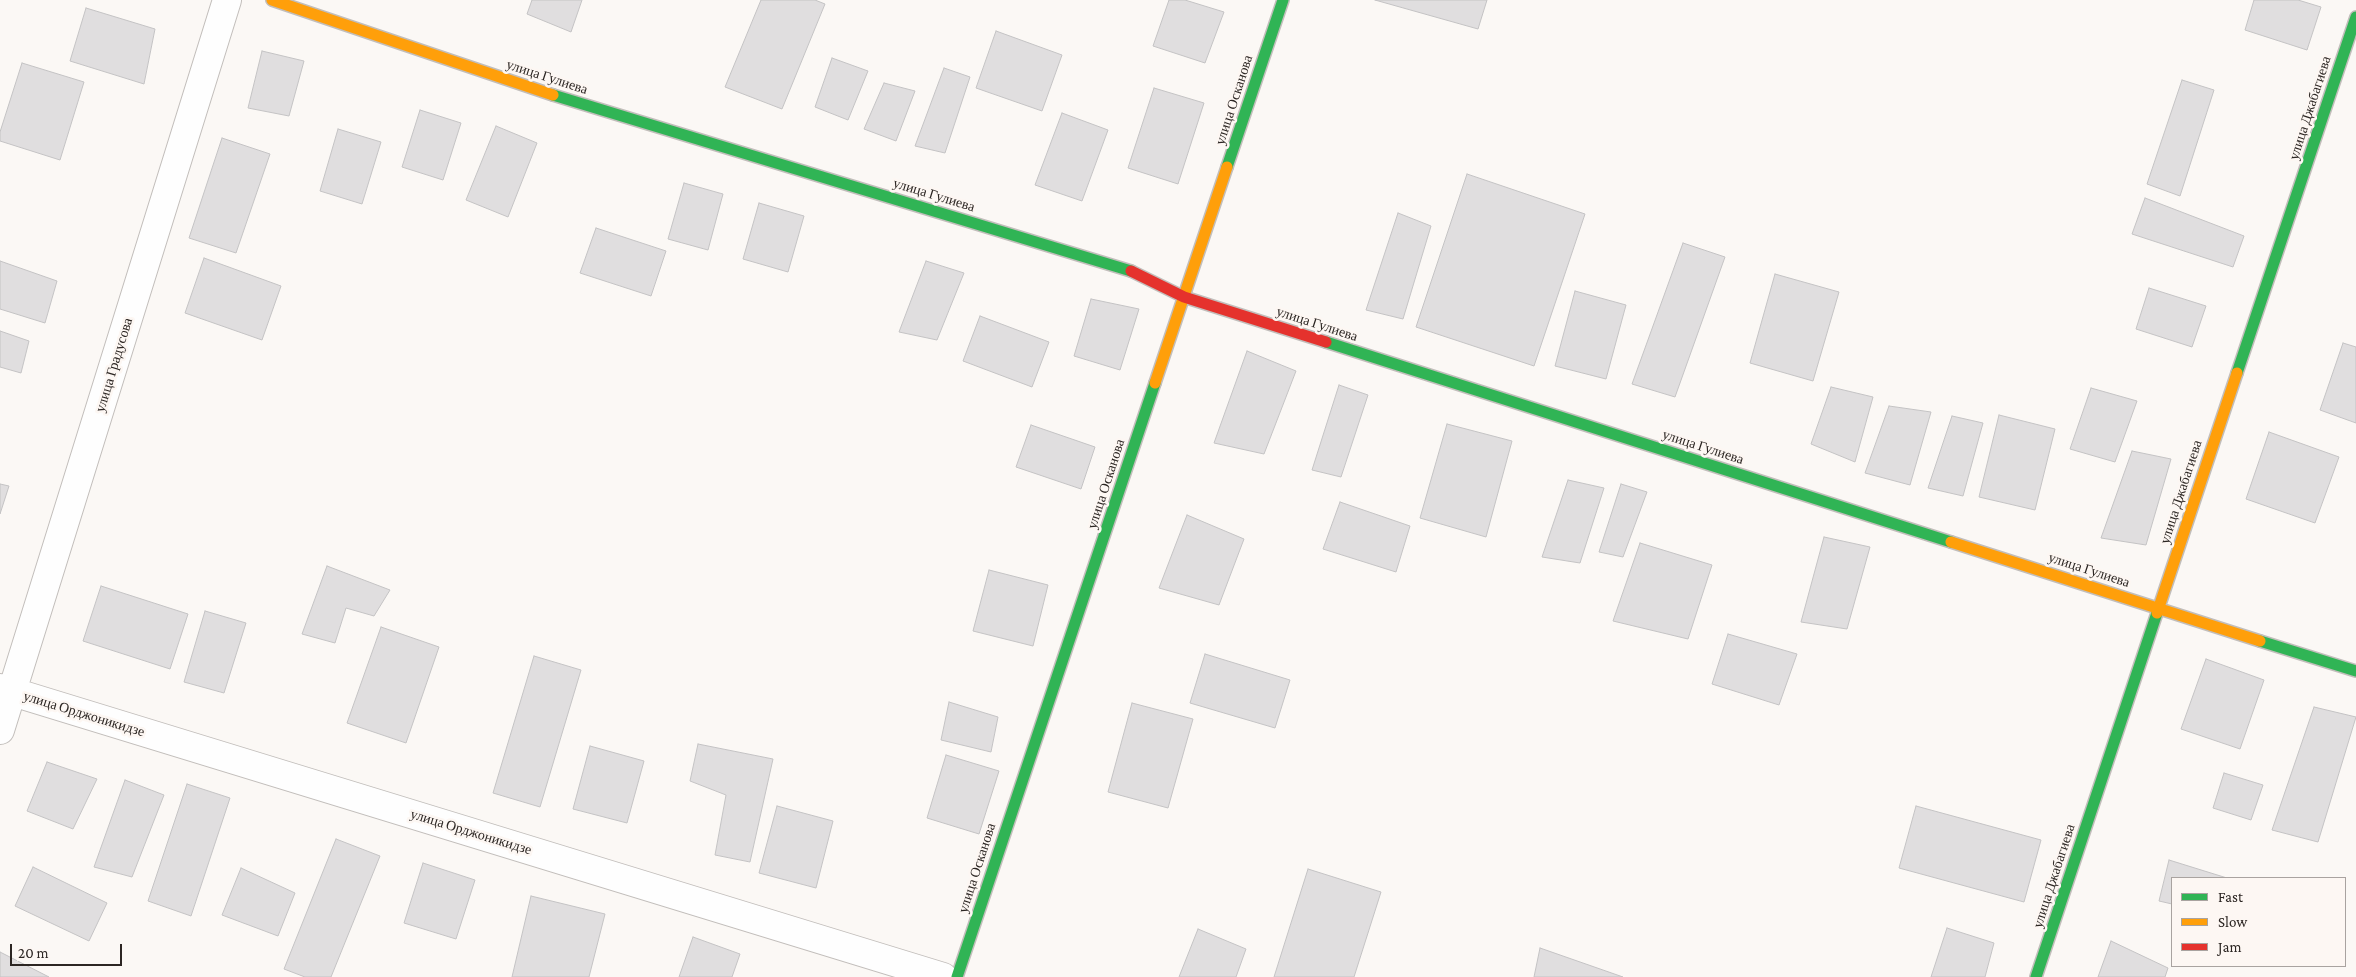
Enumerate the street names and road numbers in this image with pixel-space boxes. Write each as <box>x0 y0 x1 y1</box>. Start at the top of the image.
street label: улица Осканова <box>1212 53 1256 147</box>
street label: улица Джабагиева <box>2285 54 2335 162</box>
street label: улица Гулиева <box>504 56 590 98</box>
street label: улица Гулиева <box>891 175 977 215</box>
street label: улица Гулиева <box>1274 303 1360 345</box>
street label: улица Градусова <box>92 316 136 414</box>
street label: улица Гулиева <box>1660 426 1746 468</box>
street label: улица Осканова <box>1084 437 1128 531</box>
street label: улица Джабагиева <box>2156 438 2206 546</box>
street label: улица Гулиева <box>2046 549 2132 591</box>
street label: улица Орджоникидзе <box>21 688 147 740</box>
street label: улица Орджоникидзе <box>408 806 534 858</box>
street label: улица Осканова <box>955 821 999 915</box>
street label: улица Джабагиева <box>2029 822 2079 930</box>

